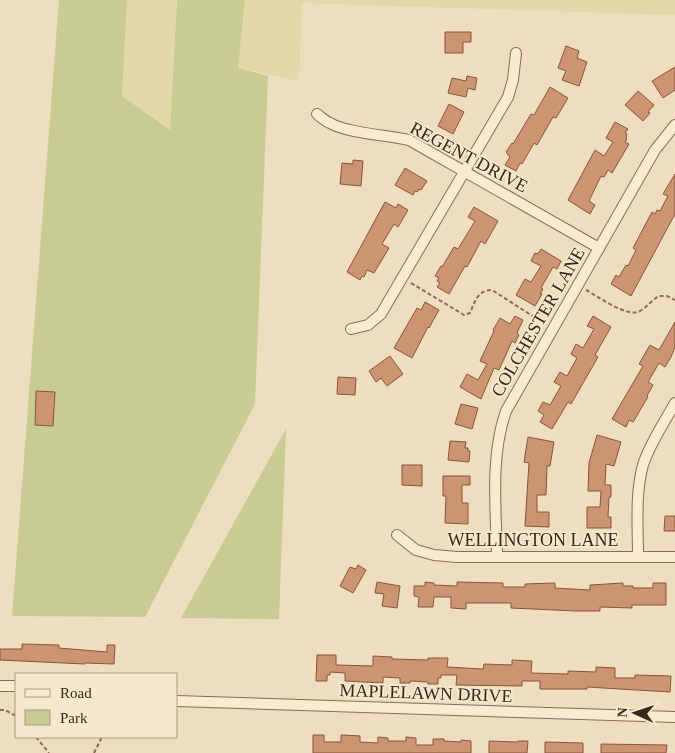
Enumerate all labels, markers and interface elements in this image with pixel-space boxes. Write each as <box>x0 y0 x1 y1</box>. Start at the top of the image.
street label: REGENT DRIVE <box>407 118 531 196</box>
street label: COLCHESTER LANE <box>487 244 589 400</box>
street label: WELLINGTON LANE <box>447 530 619 550</box>
legend <box>15 673 178 738</box>
street label: MAPLELAWN DRIVE <box>339 680 513 706</box>
text: Road <box>60 685 92 701</box>
north arrow <box>610 688 660 738</box>
text: N <box>615 707 630 718</box>
text: Park <box>60 710 88 726</box>

